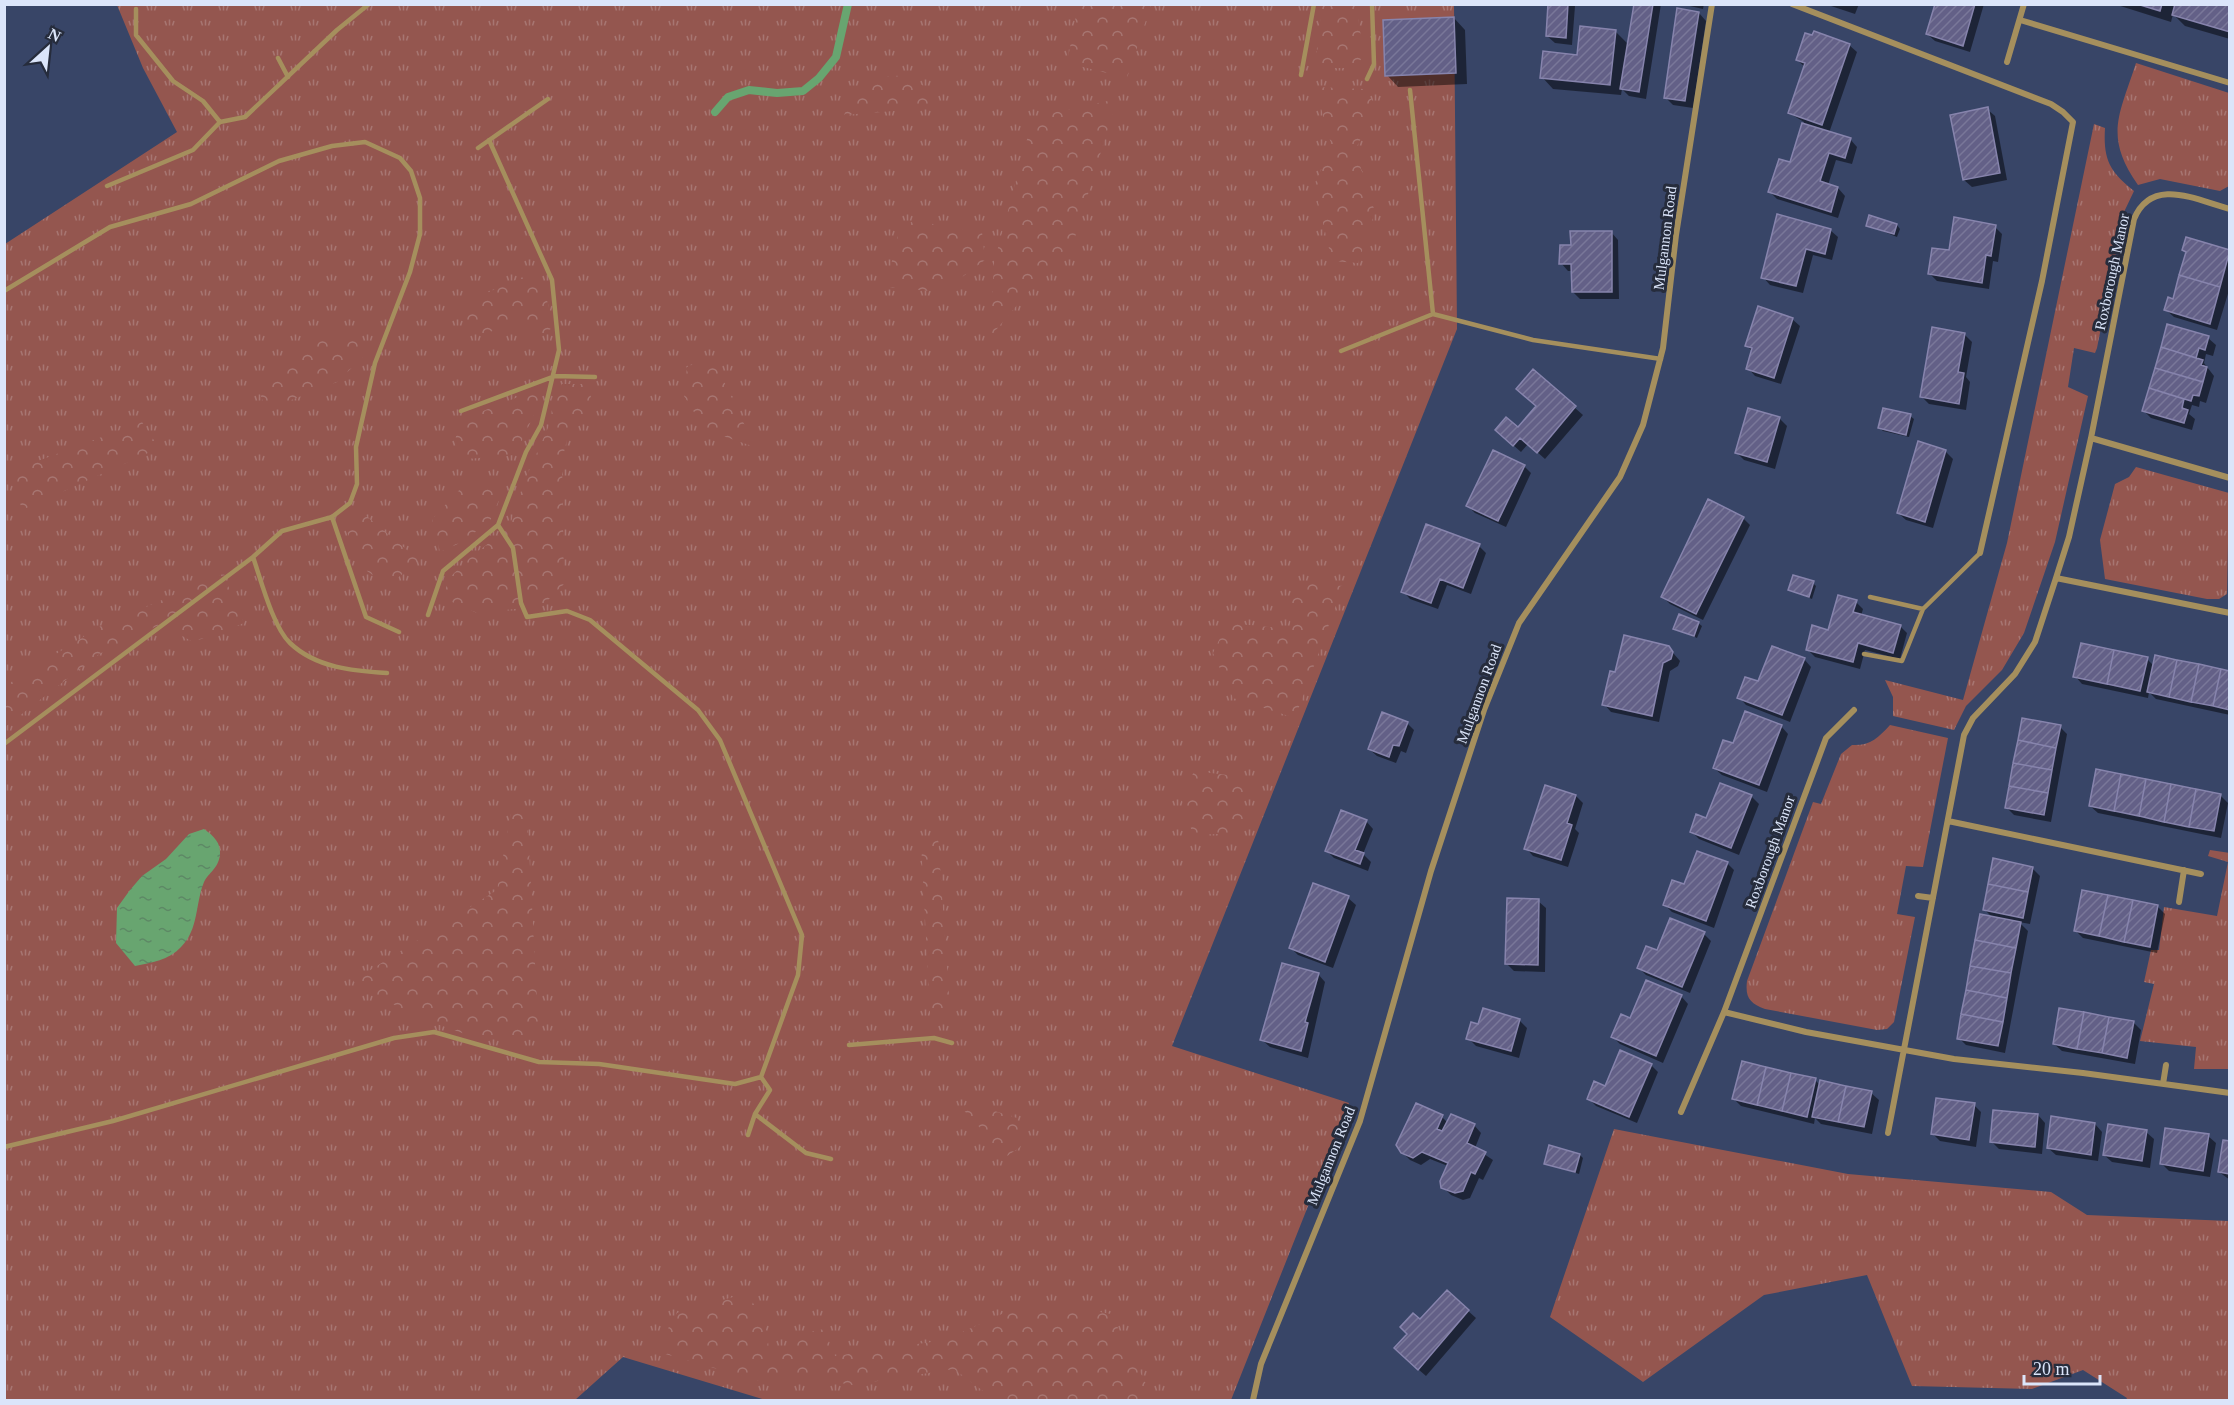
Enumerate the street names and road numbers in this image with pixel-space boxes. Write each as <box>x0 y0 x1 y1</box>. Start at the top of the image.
street label: Mulgannon Road <box>1651 185 1679 291</box>
street label: Roxborough Manor <box>2092 212 2132 332</box>
street label: Mulgannon Road <box>1454 642 1505 746</box>
street label: Roxborough Manor <box>1742 793 1798 911</box>
street label: Mulgannon Road <box>1304 1104 1358 1207</box>

